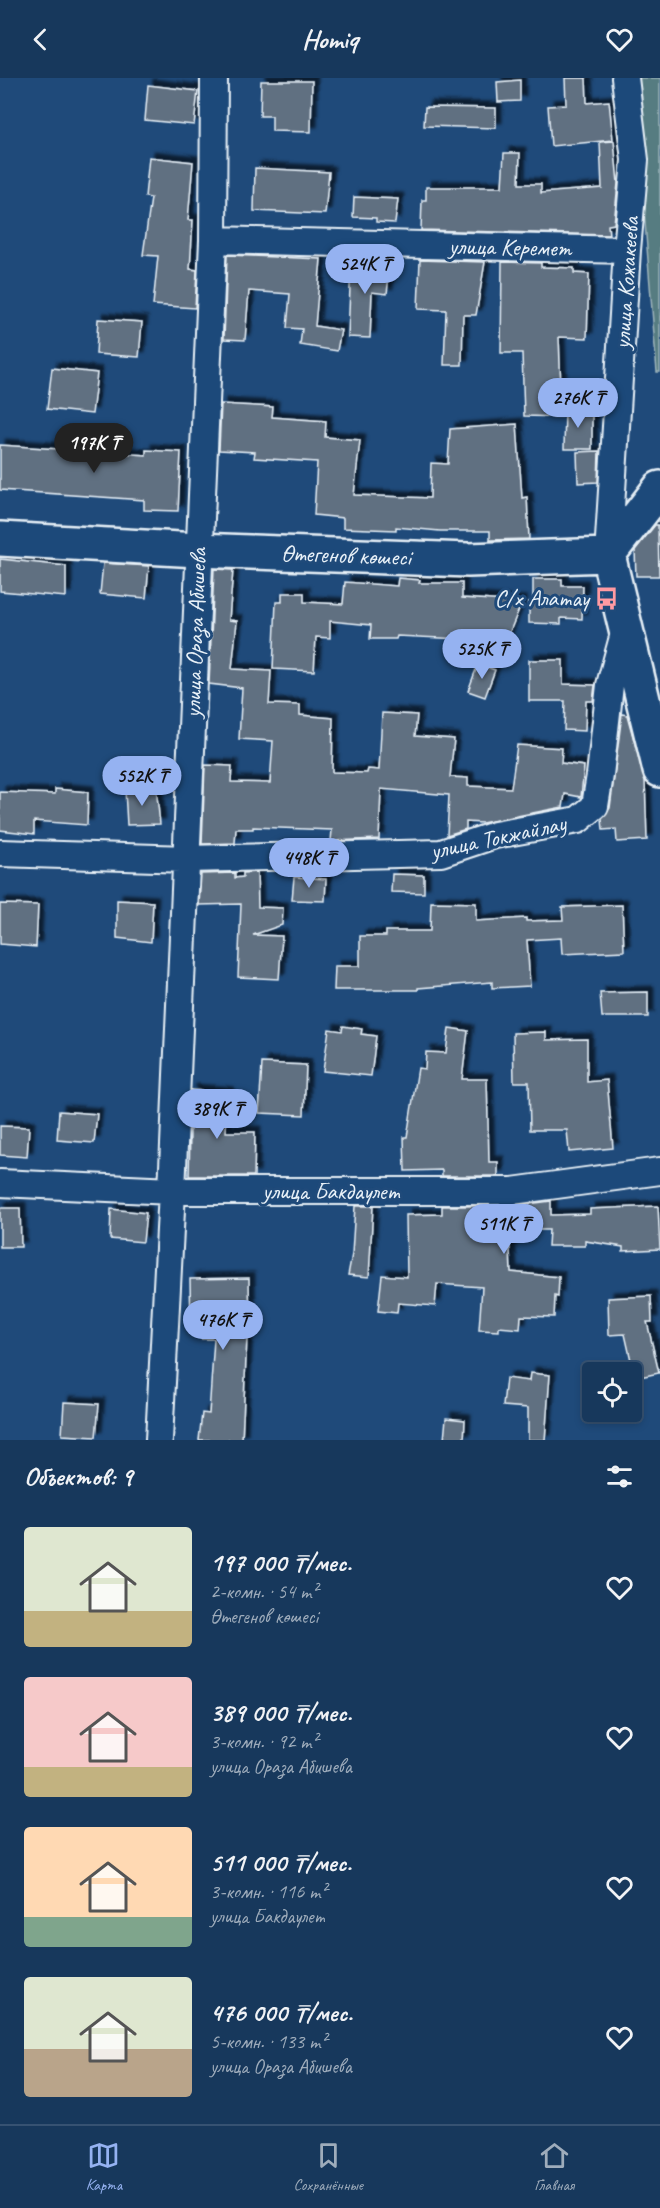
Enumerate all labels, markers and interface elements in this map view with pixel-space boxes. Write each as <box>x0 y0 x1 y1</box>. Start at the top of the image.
text: Homiq <box>302 22 358 56</box>
icon: back <box>24 23 57 56</box>
icon: heart <box>603 23 636 56</box>
street label: улица Кожакеева <box>606 214 646 352</box>
street label: улица Керемет <box>446 231 573 263</box>
pin: 524K ₸ <box>316 244 414 295</box>
text: 524K ₸ <box>339 251 391 276</box>
pin: 276K ₸ <box>529 378 627 429</box>
text: 276K ₸ <box>552 385 604 410</box>
pin: 197K ₸ <box>45 423 143 474</box>
text: 197K ₸ <box>68 430 120 455</box>
street label: Өтегенов көшесі <box>281 538 414 572</box>
street label: улица Ораза Абишева <box>177 546 214 721</box>
place label: С/х Алатау <box>495 583 591 613</box>
bus stop icon: С/х Алатау <box>594 585 620 611</box>
pin: 525K ₸ <box>433 629 531 680</box>
text: 525K ₸ <box>456 636 508 661</box>
pin: 552K ₸ <box>93 756 191 807</box>
text: 552K ₸ <box>116 763 168 788</box>
street label: улица Токжайлау <box>425 808 570 866</box>
pin: 448K ₸ <box>260 838 358 889</box>
text: 448K ₸ <box>283 845 335 870</box>
pin: 389K ₸ <box>168 1089 266 1140</box>
text: 389K ₸ <box>191 1096 243 1121</box>
street label: улица Бакдаулет <box>260 1176 400 1206</box>
pin: 511K ₸ <box>455 1204 553 1255</box>
text: 511K ₸ <box>478 1211 530 1236</box>
pin: 476K ₸ <box>174 1300 272 1351</box>
text: 476K ₸ <box>197 1307 249 1332</box>
map controls <box>582 1362 642 1422</box>
button: locate <box>582 1362 642 1422</box>
text: Объектов: 9 <box>24 1460 132 1493</box>
icon: filters <box>603 1460 636 1493</box>
text: 197 000 ₸/мес. <box>210 1546 351 1579</box>
icon: home <box>72 1551 144 1623</box>
icon: heart <box>603 1571 636 1604</box>
text: 2-комн. · 54 m² <box>210 1579 318 1604</box>
text: Өтегенов көшесі <box>210 1604 318 1629</box>
text: 389 000 ₸/мес. <box>210 1696 352 1729</box>
icon: home <box>72 1701 144 1773</box>
icon: heart <box>603 1721 636 1754</box>
text: 3-комн. · 92 m² <box>210 1729 318 1754</box>
text: улица Ораза Абишева <box>210 1754 352 1779</box>
text: 511 000 ₸/мес. <box>210 1846 351 1879</box>
icon: home <box>72 1851 144 1923</box>
icon: heart <box>603 1871 636 1904</box>
text: 3-комн. · 116 m² <box>210 1879 327 1904</box>
text: улица Бакдаулет <box>210 1904 325 1929</box>
text: 476 000 ₸/мес. <box>210 1996 352 2029</box>
icon: home <box>72 2001 144 2073</box>
icon: heart <box>603 2021 636 2054</box>
text: 5-комн. · 133 m² <box>210 2029 327 2054</box>
text: улица Ораза Абишева <box>210 2054 352 2079</box>
tab: Карта <box>86 2139 122 2195</box>
tab: Сохранённые <box>293 2139 363 2195</box>
tab: Главная <box>534 2139 574 2195</box>

